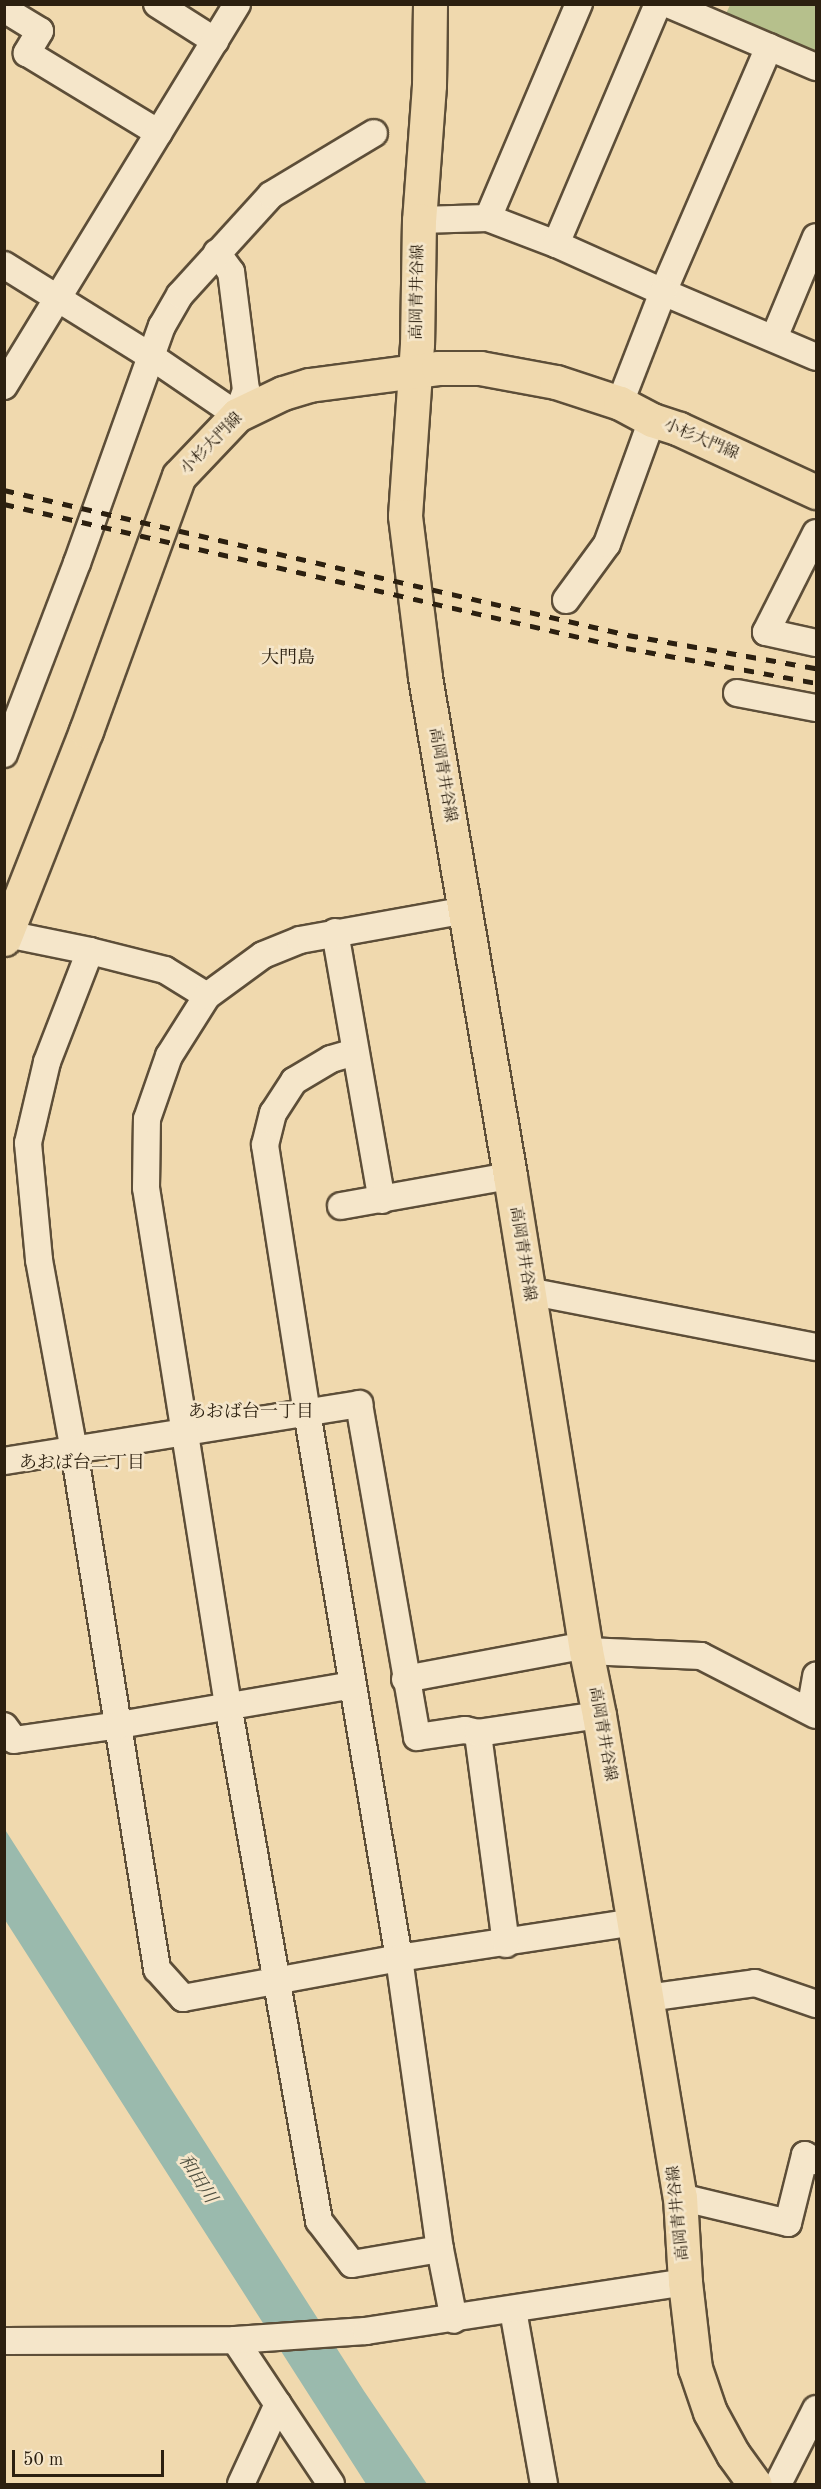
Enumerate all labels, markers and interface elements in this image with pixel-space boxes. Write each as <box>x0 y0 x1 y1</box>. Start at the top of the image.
street label: 高岡青井谷線 <box>408 244 428 340</box>
street label: 小杉大門線 <box>177 409 247 479</box>
street label: 小杉大門線 <box>660 416 742 464</box>
district label: 大門島 <box>261 647 315 669</box>
street label: 高岡青井谷線 <box>424 726 460 824</box>
street label: 高岡青井谷線 <box>505 1205 539 1303</box>
district label: あおば台一丁目 <box>188 1401 314 1423</box>
district label: あおば台二丁目 <box>19 1452 145 1474</box>
street label: 高岡青井谷線 <box>584 1685 620 1783</box>
water label: 和田川 <box>173 2150 221 2208</box>
street label: 高岡青井谷線 <box>664 2164 694 2262</box>
scale bar <box>15 2438 166 2476</box>
text: 50 m <box>23 2451 63 2469</box>

